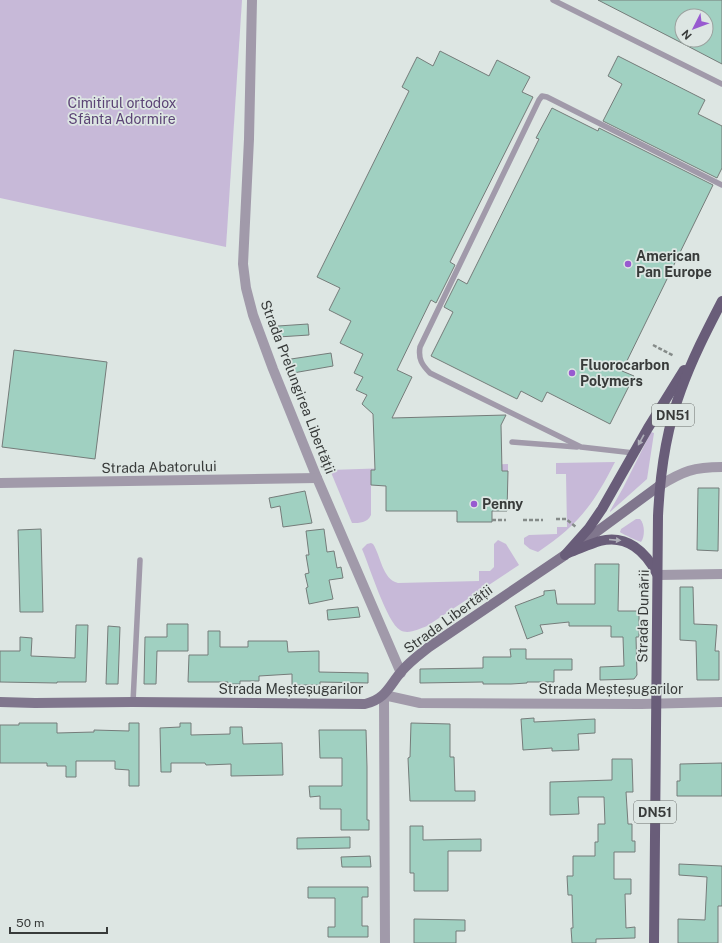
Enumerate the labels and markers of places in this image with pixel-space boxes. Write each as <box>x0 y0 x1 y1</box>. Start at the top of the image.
place label: American Pan Europe <box>636 248 712 280</box>
marker: American Pan Europe <box>623 259 633 269</box>
place label: Fluorocarbon Polymers <box>580 357 669 389</box>
marker: Fluorocarbon Polymers <box>567 368 577 378</box>
place label: Penny <box>482 496 523 512</box>
marker: Penny <box>469 499 479 509</box>

